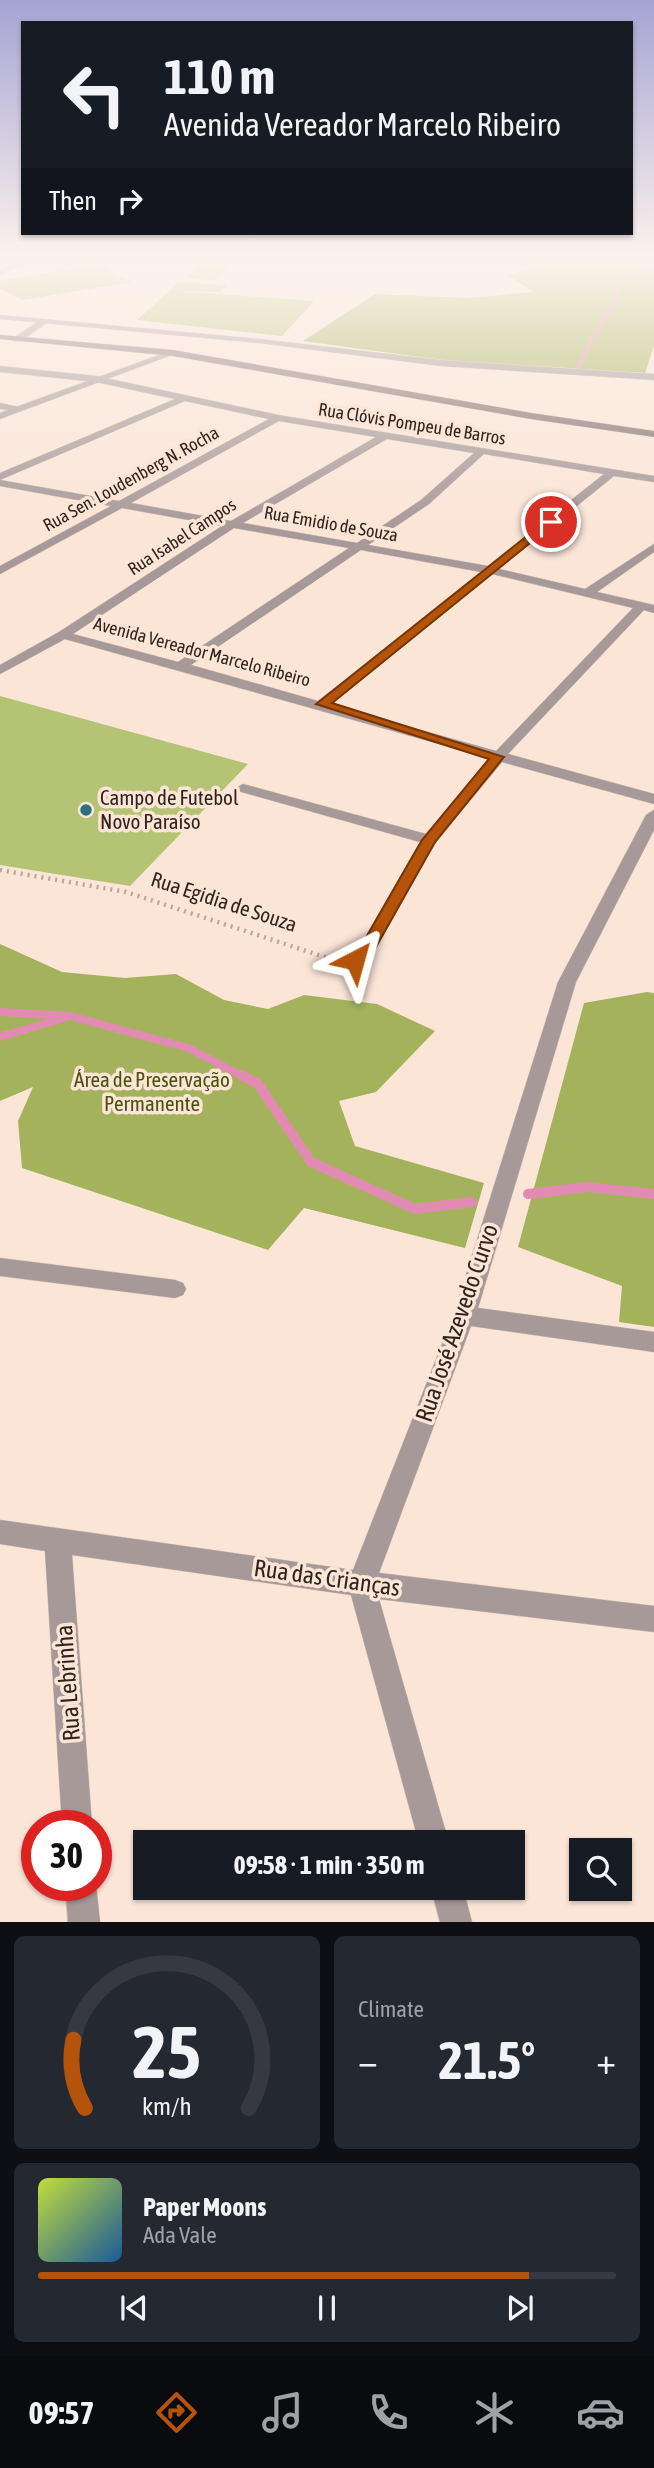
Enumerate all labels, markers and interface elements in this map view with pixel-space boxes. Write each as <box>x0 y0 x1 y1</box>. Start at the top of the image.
text: 110 m <box>164 48 275 104</box>
icon: left <box>49 49 140 140</box>
text: Avenida Vereador Marcelo Ribeiro <box>164 106 561 143</box>
icon: right <box>111 182 149 220</box>
text: Then <box>49 186 97 216</box>
street label: Rua Clóvis Pompeu de Barros <box>317 398 507 449</box>
street label: Rua Sen. Loudenberg N. Rocha <box>39 422 222 536</box>
pin <box>521 492 581 552</box>
street label: Rua Isabel Campos <box>124 494 240 579</box>
street label: Rua Emidio de Souza <box>262 501 400 546</box>
icon: arrive <box>532 503 570 541</box>
street label: Avenida Vereador Marcelo Ribeiro <box>92 612 313 691</box>
place label: Campo de Futebol Novo Paraíso <box>100 785 239 833</box>
marker: Campo de Futebol Novo Paraíso <box>78 802 94 818</box>
street label: Rua Egidia de Souza <box>148 866 300 936</box>
position arrow <box>318 923 392 997</box>
park label: Área de Preservação Permanente <box>74 1067 230 1115</box>
street label: Rua José Azevedo Curvo <box>410 1220 503 1425</box>
street label: Rua das Crianças <box>252 1554 402 1601</box>
street label: Rua Lebrinha <box>50 1624 85 1742</box>
speed limit sign: 30 <box>21 1810 112 1901</box>
map controls <box>569 1838 632 1901</box>
button: search <box>569 1838 632 1901</box>
text: 09:58 · 1 min · 350 m <box>234 1850 424 1880</box>
text: Climate <box>358 1996 424 2022</box>
text: 25 <box>133 2011 201 2094</box>
text: 21.5° <box>439 2030 535 2090</box>
text: − <box>358 2039 378 2082</box>
text: + <box>596 2039 616 2082</box>
text: km/h <box>142 2092 192 2120</box>
text: Paper Moons <box>143 2192 266 2222</box>
text: Ada Vale <box>143 2222 217 2248</box>
icon: previous <box>115 2289 153 2327</box>
icon: pause <box>308 2289 346 2327</box>
icon: next <box>501 2289 539 2327</box>
icon: directions <box>152 2388 201 2437</box>
icon: music <box>258 2388 307 2437</box>
icon: phone <box>364 2388 413 2437</box>
icon: climate <box>470 2388 519 2437</box>
icon: car <box>576 2388 625 2437</box>
text: 09:57 <box>29 2394 94 2431</box>

